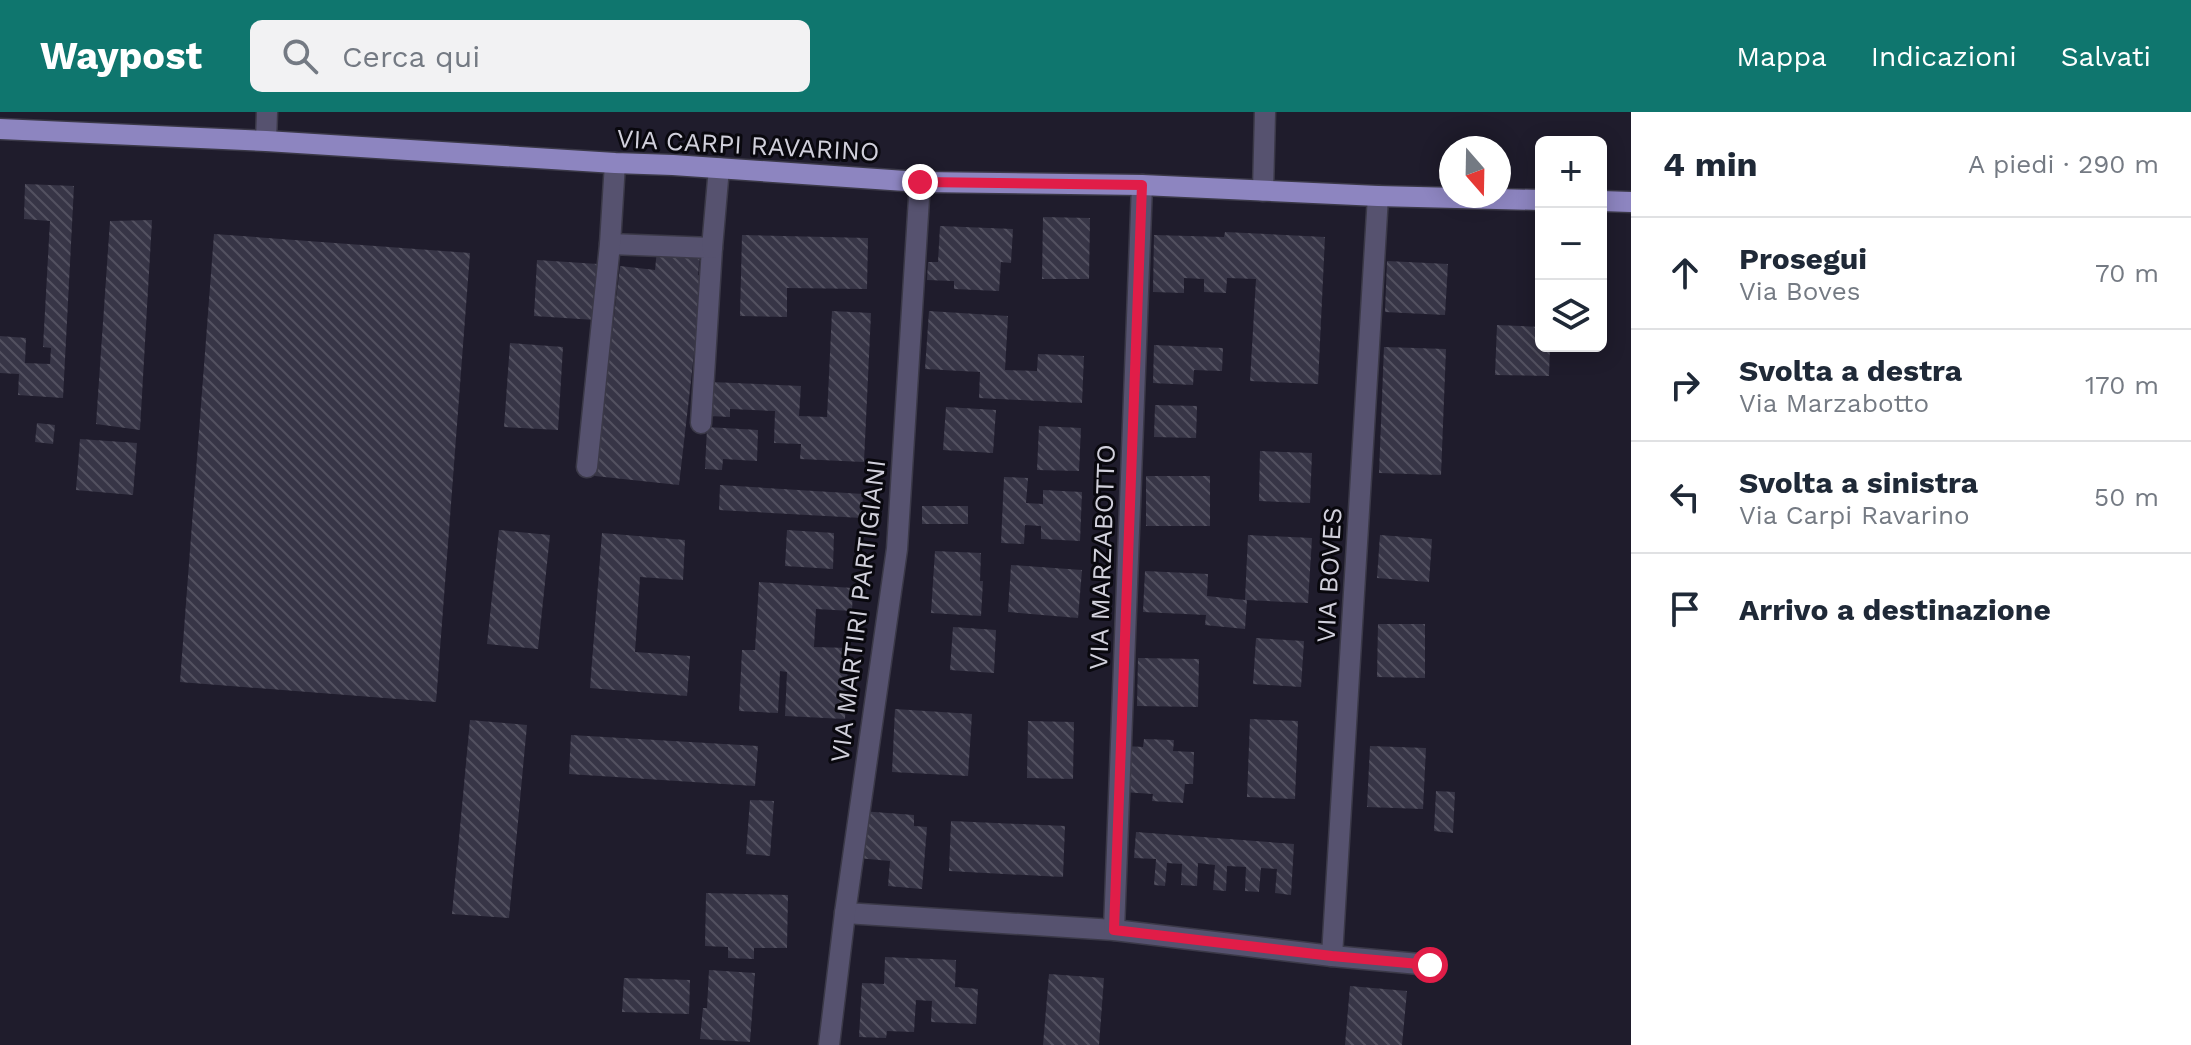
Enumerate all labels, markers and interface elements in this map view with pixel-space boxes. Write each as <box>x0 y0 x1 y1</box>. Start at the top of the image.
search box <box>250 20 810 92</box>
text: Waypost <box>40 34 202 78</box>
icon: search <box>278 34 322 78</box>
text: Cerca qui <box>342 39 480 74</box>
text: Mappa <box>1736 40 1827 73</box>
text: Indicazioni <box>1871 40 2017 73</box>
text: Salvati <box>2061 40 2151 73</box>
street label: VIA CARPI RAVARINO <box>616 123 880 167</box>
north arrow <box>1439 136 1511 208</box>
map controls <box>1535 136 1607 352</box>
button: + <box>1535 136 1607 208</box>
text: 4 min <box>1663 144 1758 184</box>
text: A piedi · 290 m <box>1968 149 2159 179</box>
route end <box>902 164 938 200</box>
button: − <box>1535 208 1607 280</box>
text: Prosegui <box>1739 241 1867 276</box>
icon: ahead <box>1663 251 1707 295</box>
text: 70 m <box>2095 258 2159 288</box>
text: Via Boves <box>1739 276 1861 306</box>
button: layers <box>1535 280 1607 352</box>
text: Svolta a destra <box>1739 353 1962 388</box>
icon: right <box>1663 363 1707 407</box>
text: 170 m <box>2085 370 2159 400</box>
text: Via Marzabotto <box>1739 388 1929 418</box>
street label: VIA MARZABOTTO <box>1083 444 1121 670</box>
street label: VIA MARTIRI PARTIGIANI <box>825 458 891 764</box>
text: Svolta a sinistra <box>1739 465 1978 500</box>
icon: left <box>1663 475 1707 519</box>
text: 50 m <box>2094 482 2159 512</box>
text: Via Carpi Ravarino <box>1739 500 1970 530</box>
street label: VIA BOVES <box>1310 506 1348 644</box>
icon: arrive <box>1663 587 1707 631</box>
text: Arrivo a destinazione <box>1739 592 2051 627</box>
route start <box>1412 947 1448 983</box>

